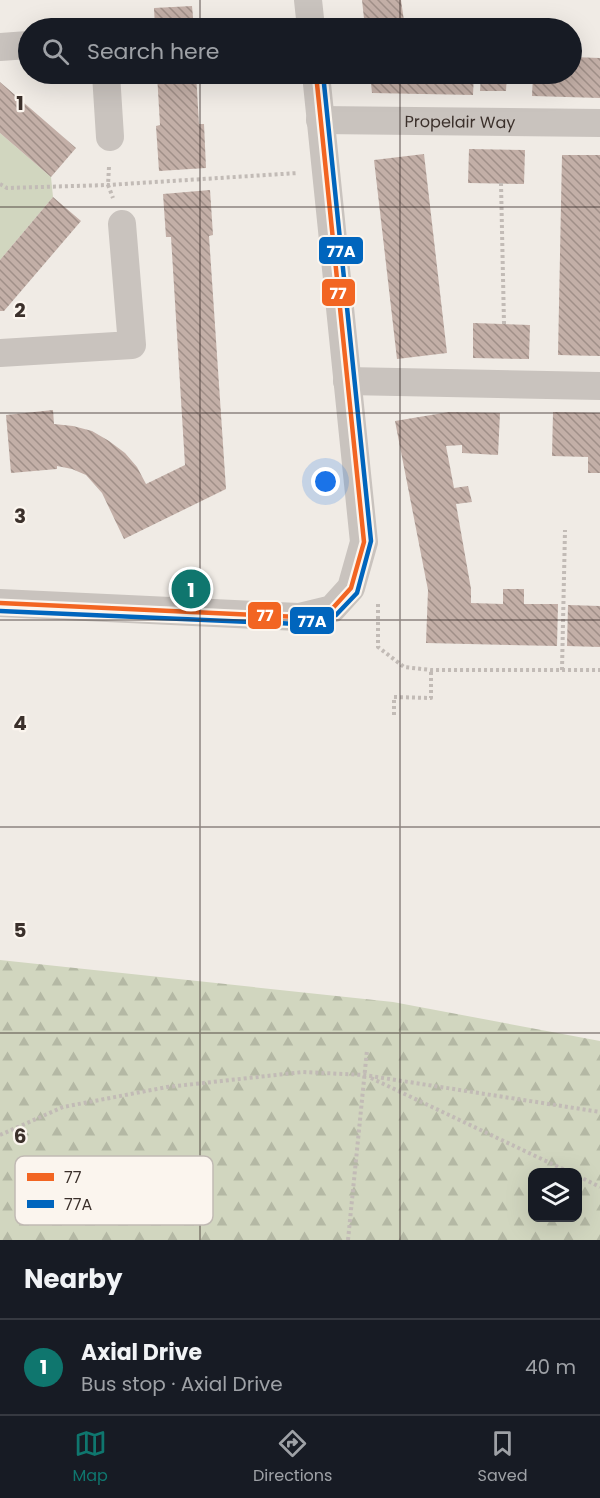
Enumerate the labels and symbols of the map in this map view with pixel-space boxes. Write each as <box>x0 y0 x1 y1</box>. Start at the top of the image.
text: 1 <box>16 89 24 117</box>
street label: Propelair Way <box>405 109 515 134</box>
line badge: 77A <box>318 236 364 265</box>
text: 77A <box>327 240 356 263</box>
line badge: 77 <box>321 278 356 307</box>
text: 77 <box>329 282 347 305</box>
text: 2 <box>14 296 26 324</box>
your location <box>311 467 340 496</box>
text: 3 <box>14 502 26 530</box>
pin: 1 <box>172 566 210 612</box>
line badge: 77 <box>247 601 282 630</box>
text: 77 <box>256 604 274 627</box>
line badge: 77A <box>289 606 335 635</box>
text: 77A <box>298 610 327 633</box>
text: 4 <box>13 709 27 737</box>
text: 5 <box>14 916 27 944</box>
text: 6 <box>14 1122 26 1150</box>
legend <box>15 1156 213 1225</box>
text: 77 <box>64 1166 82 1189</box>
text: 77A <box>64 1193 92 1216</box>

